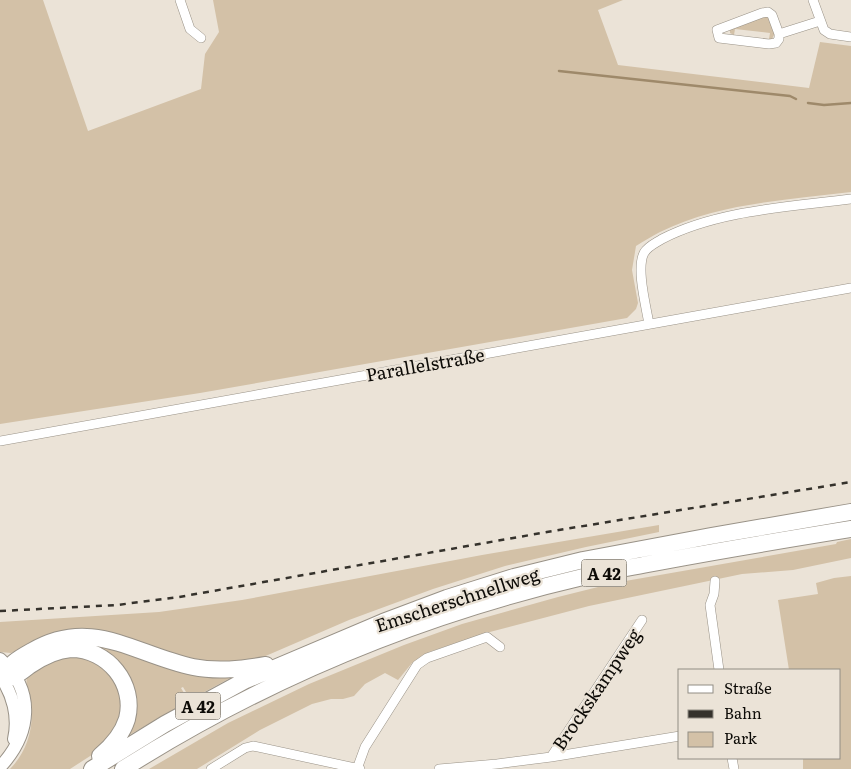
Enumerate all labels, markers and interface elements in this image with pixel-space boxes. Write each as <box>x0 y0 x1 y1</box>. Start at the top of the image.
street label: Parallelstraße <box>363 340 487 388</box>
street label: Emscherschnellweg <box>371 559 543 638</box>
road number: A 42 <box>582 560 626 586</box>
street label: Brockskampweg <box>545 622 647 755</box>
legend <box>678 669 841 759</box>
text: Straße <box>724 676 772 699</box>
road number: A 42 <box>176 692 220 719</box>
text: Bahn <box>724 701 762 724</box>
text: Park <box>724 726 758 749</box>

